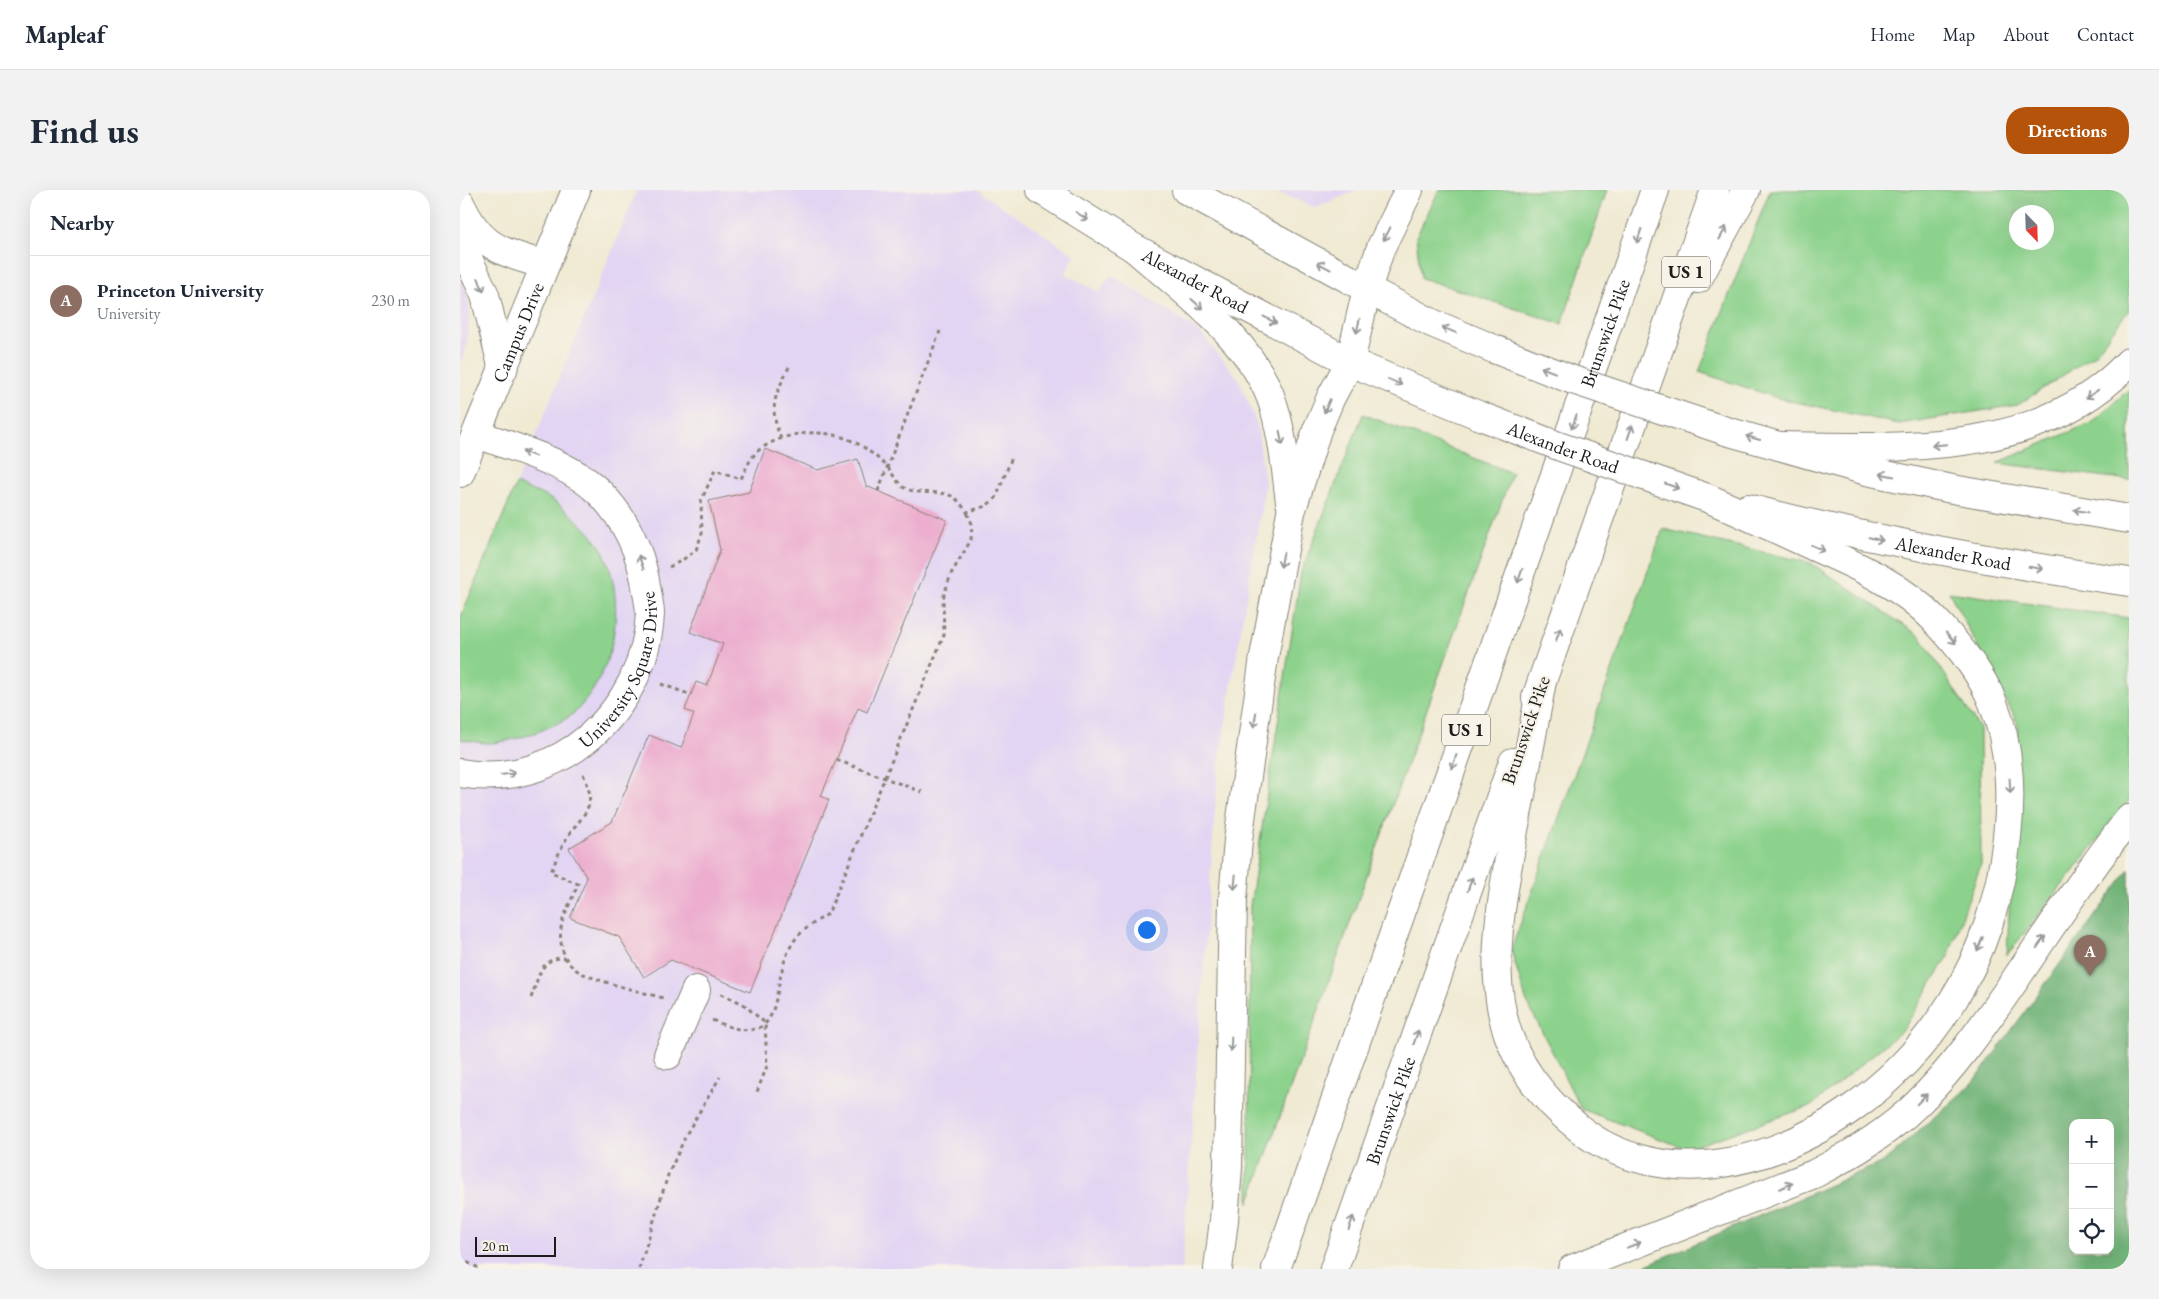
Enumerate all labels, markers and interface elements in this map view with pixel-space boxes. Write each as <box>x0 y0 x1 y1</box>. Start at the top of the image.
text: Mapleaf <box>25 19 106 50</box>
text: Home <box>1870 23 1915 46</box>
text: Map <box>1943 23 1975 46</box>
text: About <box>2003 23 2049 46</box>
text: Contact <box>2077 23 2134 46</box>
button: Directions <box>2006 107 2129 154</box>
text: Find us <box>30 108 139 153</box>
north arrow <box>2009 205 2054 250</box>
text: Nearby <box>50 209 114 236</box>
one-way arrow <box>1075 211 1089 221</box>
one-way arrow <box>1382 226 1392 241</box>
one-way arrow <box>1718 227 1728 241</box>
one-way arrow <box>1634 228 1643 243</box>
street label: Alexander Road <box>1136 242 1253 319</box>
road number: US 1 <box>1662 256 1710 288</box>
one-way arrow <box>1317 261 1332 270</box>
one-way arrow <box>477 276 486 292</box>
street label: Brunswick Pike <box>1575 276 1636 391</box>
text: Princeton University <box>97 278 264 303</box>
street label: Campus Drive <box>486 279 550 386</box>
text: A <box>60 290 72 311</box>
text: 230 m <box>371 290 410 311</box>
one-way arrow <box>1190 298 1203 309</box>
text: University <box>97 303 161 324</box>
one-way arrow <box>1262 316 1277 325</box>
one-way arrow <box>1353 317 1362 333</box>
one-way arrow <box>1442 325 1457 335</box>
one-way arrow <box>1540 365 1556 374</box>
one-way arrow <box>1387 377 1402 387</box>
one-way arrow <box>2085 389 2099 399</box>
one-way arrow <box>1322 398 1332 413</box>
one-way arrow <box>1569 414 1578 430</box>
street label: Alexander Road <box>1503 415 1623 479</box>
one-way arrow <box>1626 425 1635 440</box>
one-way arrow <box>1277 429 1287 445</box>
one-way arrow <box>1745 433 1761 443</box>
one-way arrow <box>1932 440 1948 449</box>
one-way arrow <box>522 449 537 458</box>
one-way arrow <box>1879 470 1895 480</box>
one-way arrow <box>1663 481 1679 491</box>
one-way arrow <box>2073 506 2089 515</box>
street label: Alexander Road <box>1892 530 2013 576</box>
one-way arrow <box>1868 535 1884 544</box>
one-way arrow <box>1810 544 1825 554</box>
one-way arrow <box>1277 552 1287 568</box>
one-way arrow <box>636 555 645 570</box>
one-way arrow <box>2028 564 2044 574</box>
one-way arrow <box>1515 567 1524 583</box>
street label: University Square Drive <box>573 590 663 754</box>
one-way arrow <box>1554 627 1563 643</box>
one-way arrow <box>1945 632 1957 645</box>
street label: Brunswick Pike <box>1495 673 1556 788</box>
one-way arrow <box>1249 712 1259 728</box>
road number: US 1 <box>1442 714 1490 746</box>
one-way arrow <box>1449 754 1459 770</box>
one-way arrow <box>500 769 516 779</box>
one-way arrow <box>2005 777 2014 793</box>
one-way arrow <box>1230 873 1240 889</box>
one-way arrow <box>1466 876 1475 892</box>
your location <box>1134 917 1160 943</box>
one-way arrow <box>2035 935 2046 949</box>
pin: A <box>2074 935 2106 976</box>
one-way arrow <box>1974 936 1984 951</box>
one-way arrow <box>1412 1030 1421 1045</box>
one-way arrow <box>1226 1036 1236 1052</box>
street label: Brunswick Pike <box>1360 1053 1421 1168</box>
one-way arrow <box>1915 1094 1927 1106</box>
map controls <box>2069 1119 2114 1254</box>
button: + <box>2069 1119 2114 1164</box>
button: − <box>2069 1164 2114 1209</box>
one-way arrow <box>1777 1181 1793 1190</box>
button: locate <box>2069 1209 2114 1254</box>
one-way arrow <box>1347 1216 1356 1231</box>
scale bar <box>475 1234 556 1257</box>
text: 20 m <box>482 1237 509 1255</box>
one-way arrow <box>1626 1240 1641 1249</box>

